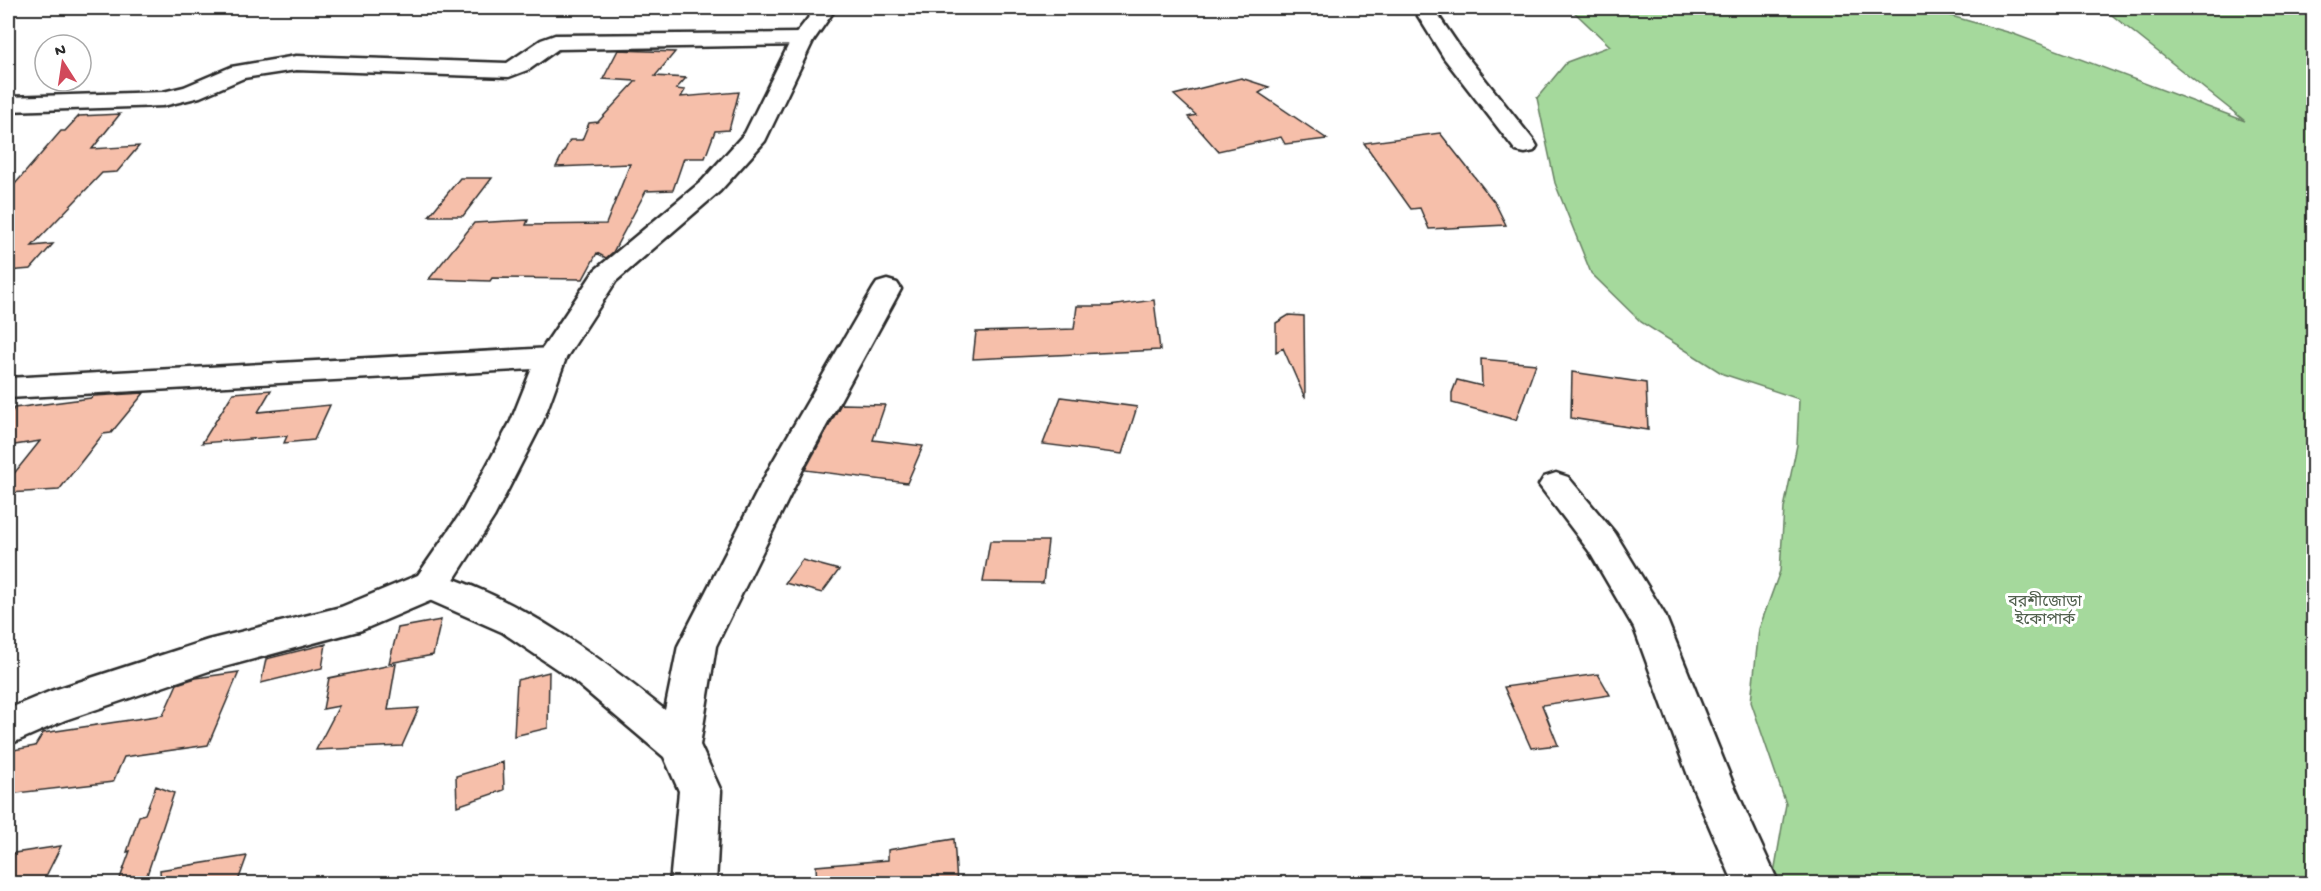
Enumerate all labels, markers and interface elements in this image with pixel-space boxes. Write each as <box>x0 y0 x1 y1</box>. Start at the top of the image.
north arrow <box>33 33 93 93</box>
text: N <box>54 41 68 62</box>
park label: বরশীজোড়া ইকোপার্ক <box>2007 591 2083 631</box>

